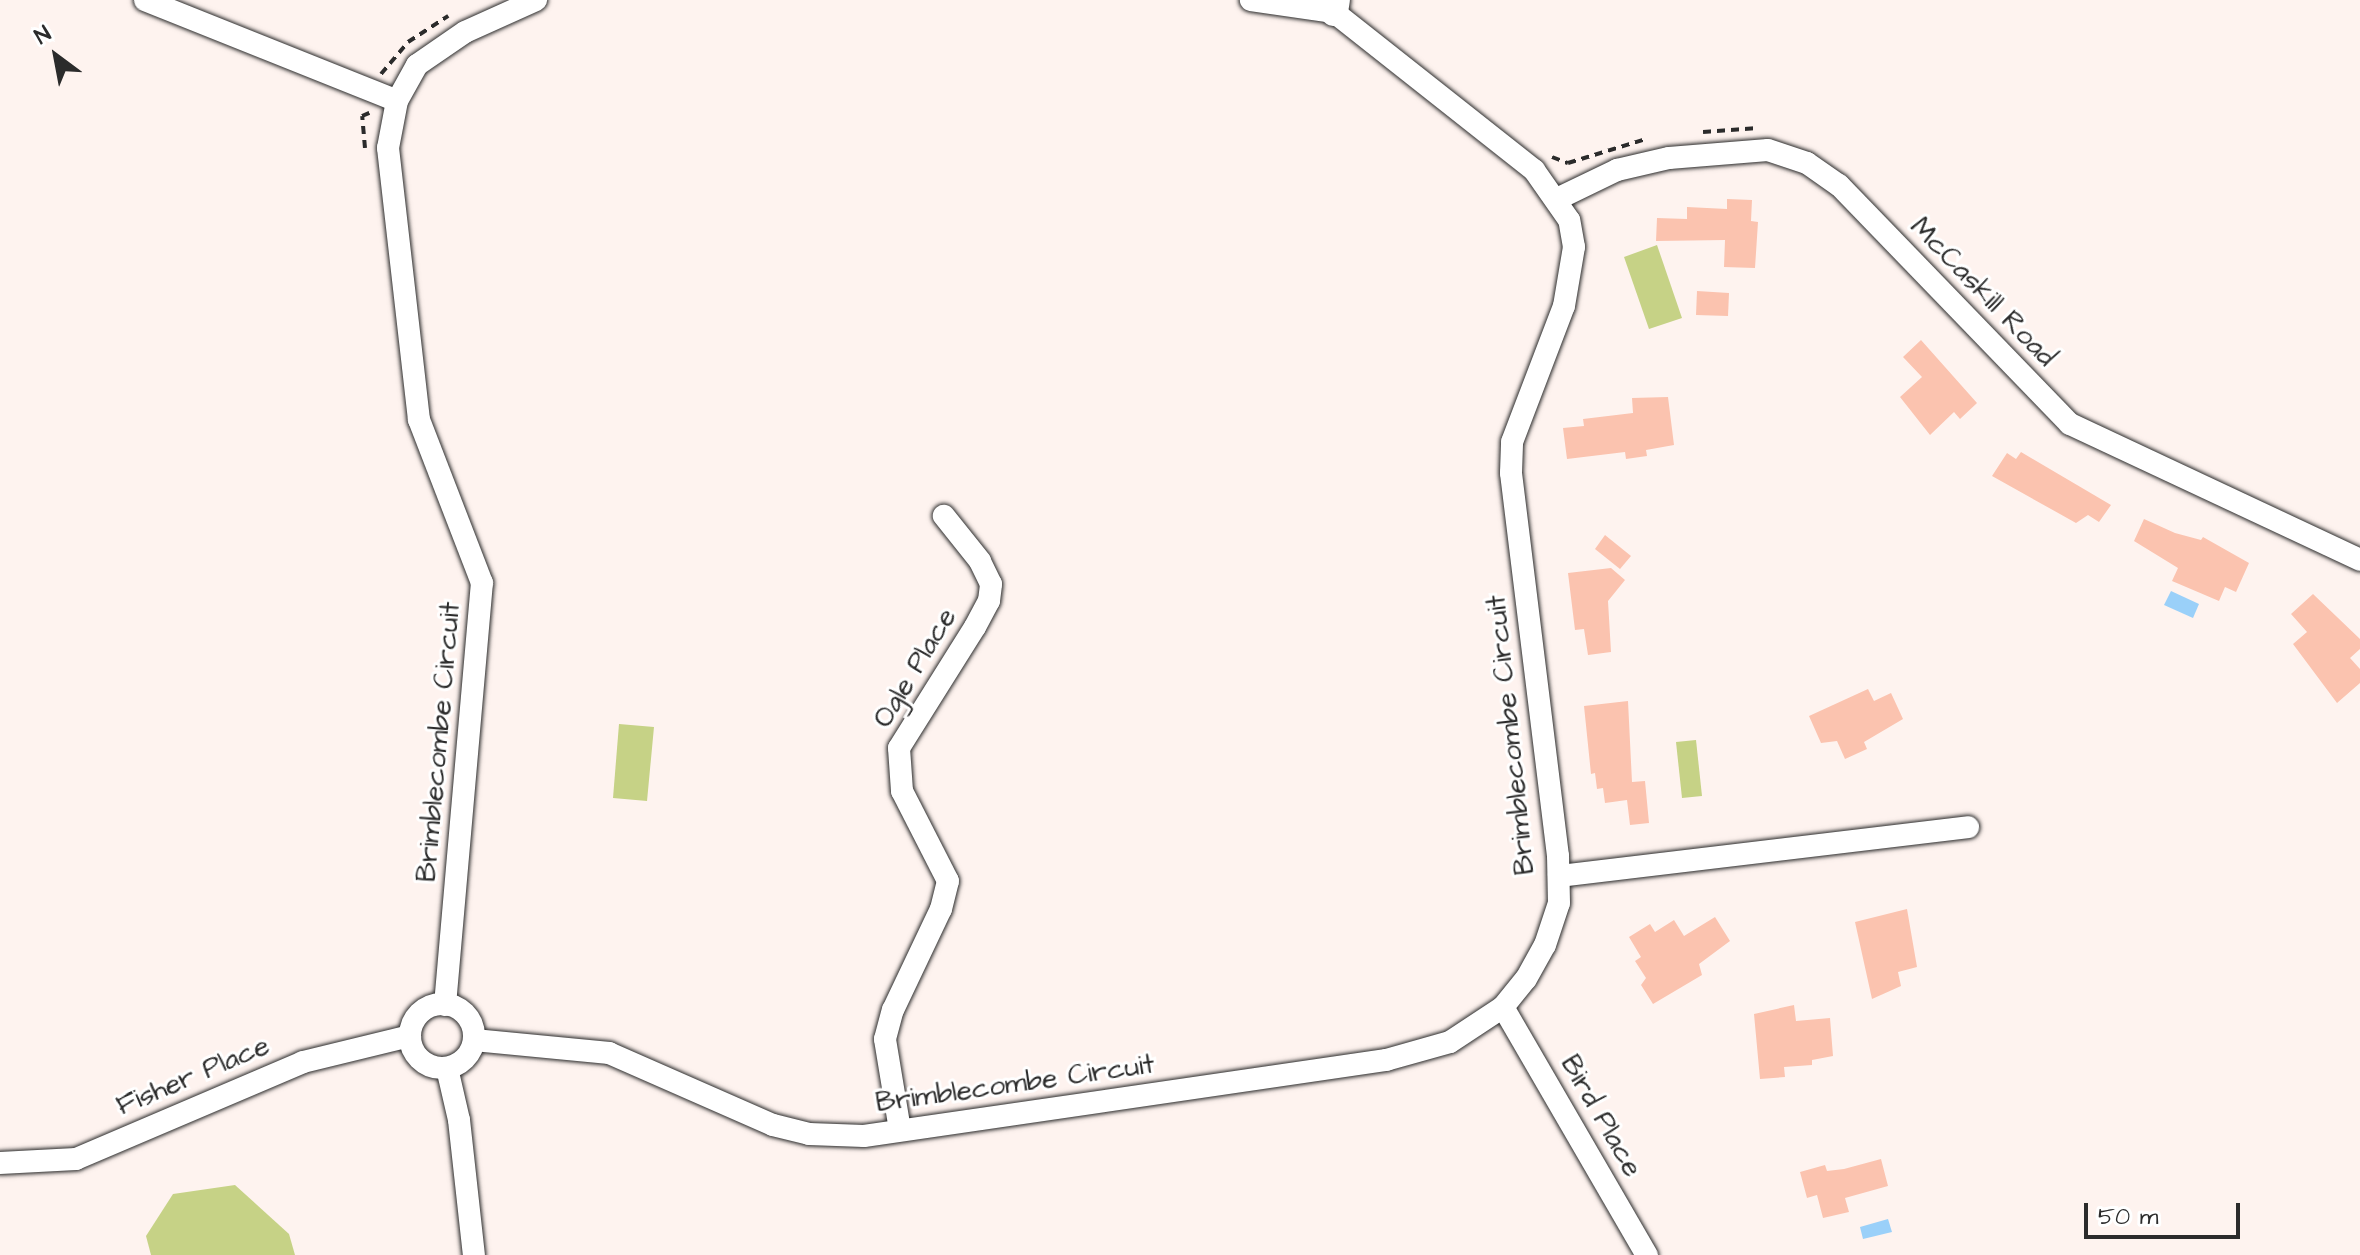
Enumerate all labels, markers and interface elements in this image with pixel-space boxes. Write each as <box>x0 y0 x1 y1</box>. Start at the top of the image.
north arrow <box>16 16 96 96</box>
text: N <box>29 18 57 52</box>
street label: McCaskill Road <box>1903 210 2063 374</box>
street label: Brimblecombe Circuit <box>1480 594 1542 876</box>
street label: Brimblecombe Circuit <box>410 601 468 883</box>
street label: Ogle Place <box>866 602 964 734</box>
street label: Fisher Place <box>112 1029 274 1123</box>
street label: Brimblecombe Circuit <box>874 1048 1156 1120</box>
street label: Bird Place <box>1553 1049 1649 1183</box>
scale bar <box>2088 1187 2244 1237</box>
text: 50 m <box>2098 1200 2158 1234</box>

